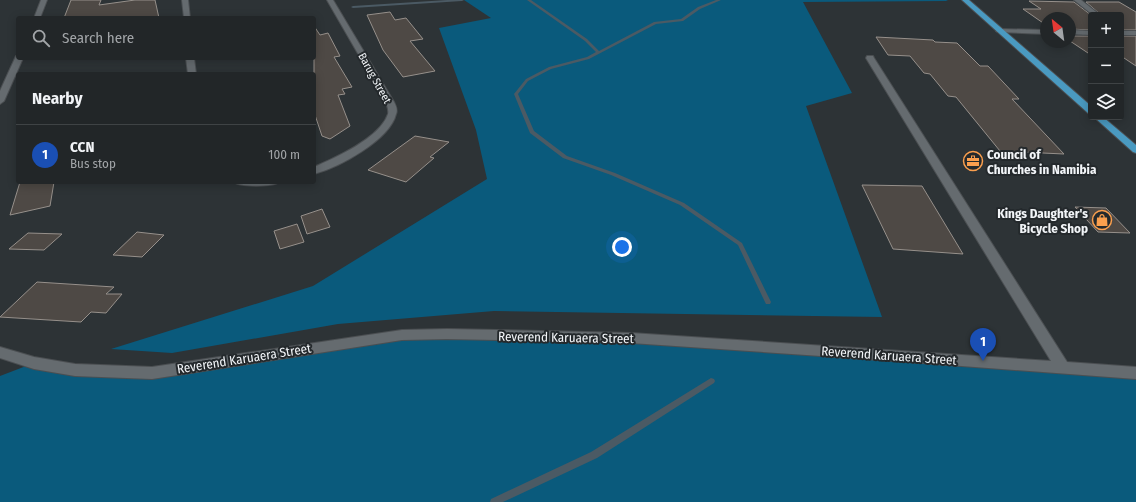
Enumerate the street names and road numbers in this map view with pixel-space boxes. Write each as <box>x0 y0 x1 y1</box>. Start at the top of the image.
street label: Barug Street <box>355 51 394 106</box>
street label: Reverend Karuaera Street <box>498 329 635 346</box>
street label: Reverend Karuaera Street <box>176 340 313 377</box>
street label: Reverend Karuaera Street <box>821 343 958 368</box>

